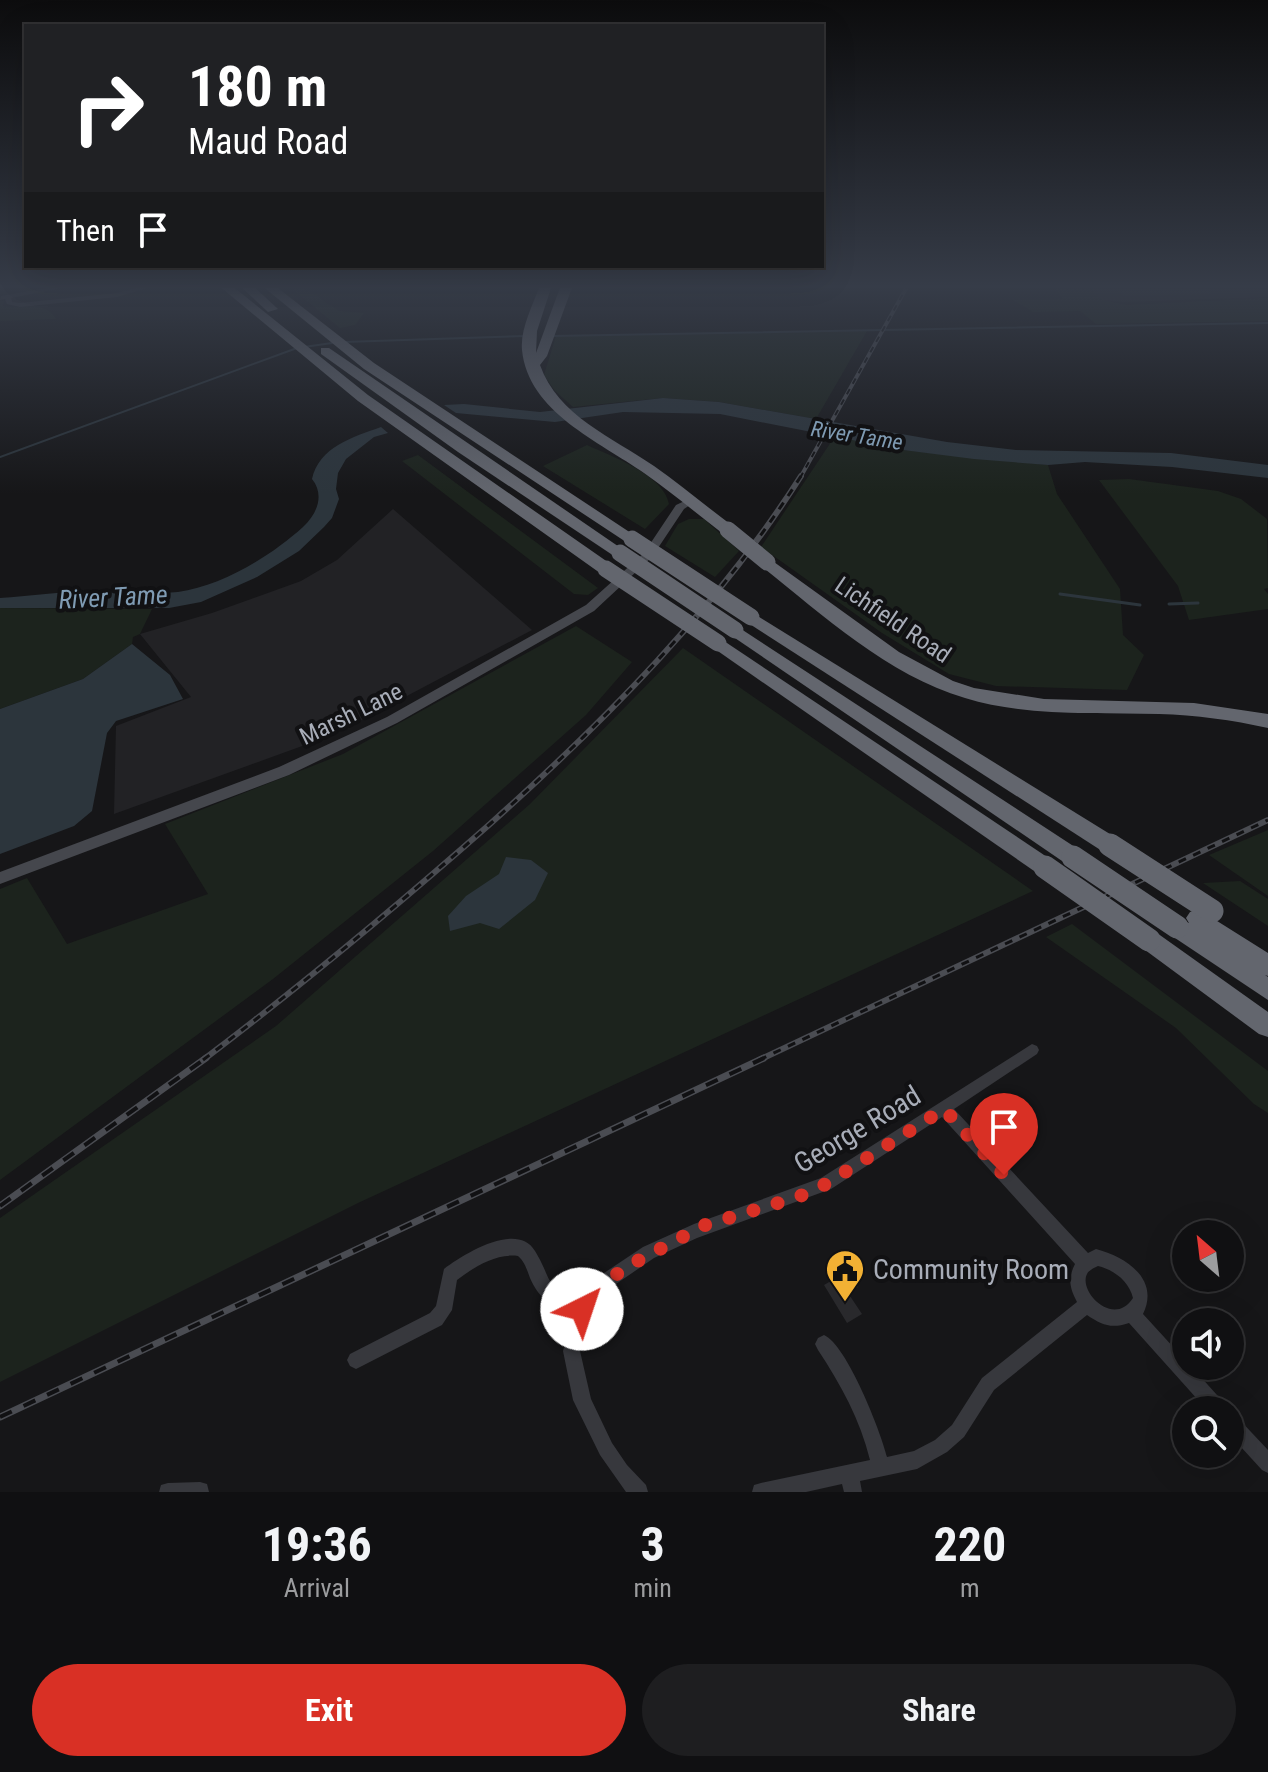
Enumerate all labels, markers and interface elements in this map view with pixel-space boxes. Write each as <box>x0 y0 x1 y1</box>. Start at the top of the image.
text: 180 m <box>188 54 327 120</box>
icon: right <box>56 56 160 160</box>
text: Maud Road <box>188 121 348 163</box>
icon: arrive <box>131 208 175 252</box>
text: Then <box>56 213 115 248</box>
water label: River Tame <box>809 416 905 455</box>
street label: Lichfield Road <box>830 571 956 669</box>
water label: River Tame <box>58 579 168 615</box>
street label: Marsh Lane <box>295 677 407 751</box>
street label: George Road <box>788 1079 926 1180</box>
pin <box>970 1093 1038 1175</box>
icon: arrive <box>982 1105 1026 1149</box>
north arrow <box>1172 1220 1244 1292</box>
map controls <box>1172 1220 1244 1468</box>
public building icon: Community Room <box>824 1248 866 1303</box>
place label: Community Room <box>873 1253 1069 1286</box>
position arrow <box>540 1267 624 1351</box>
button: sound <box>1172 1308 1244 1380</box>
button: search <box>1172 1396 1244 1468</box>
text: 19:36 <box>262 1516 372 1573</box>
text: 3 <box>641 1516 665 1573</box>
text: 220 <box>933 1516 1006 1573</box>
text: Arrival <box>284 1573 350 1603</box>
text: min <box>634 1573 672 1603</box>
text: m <box>960 1573 980 1603</box>
button: Exit <box>32 1664 626 1756</box>
button: Share <box>642 1664 1236 1756</box>

